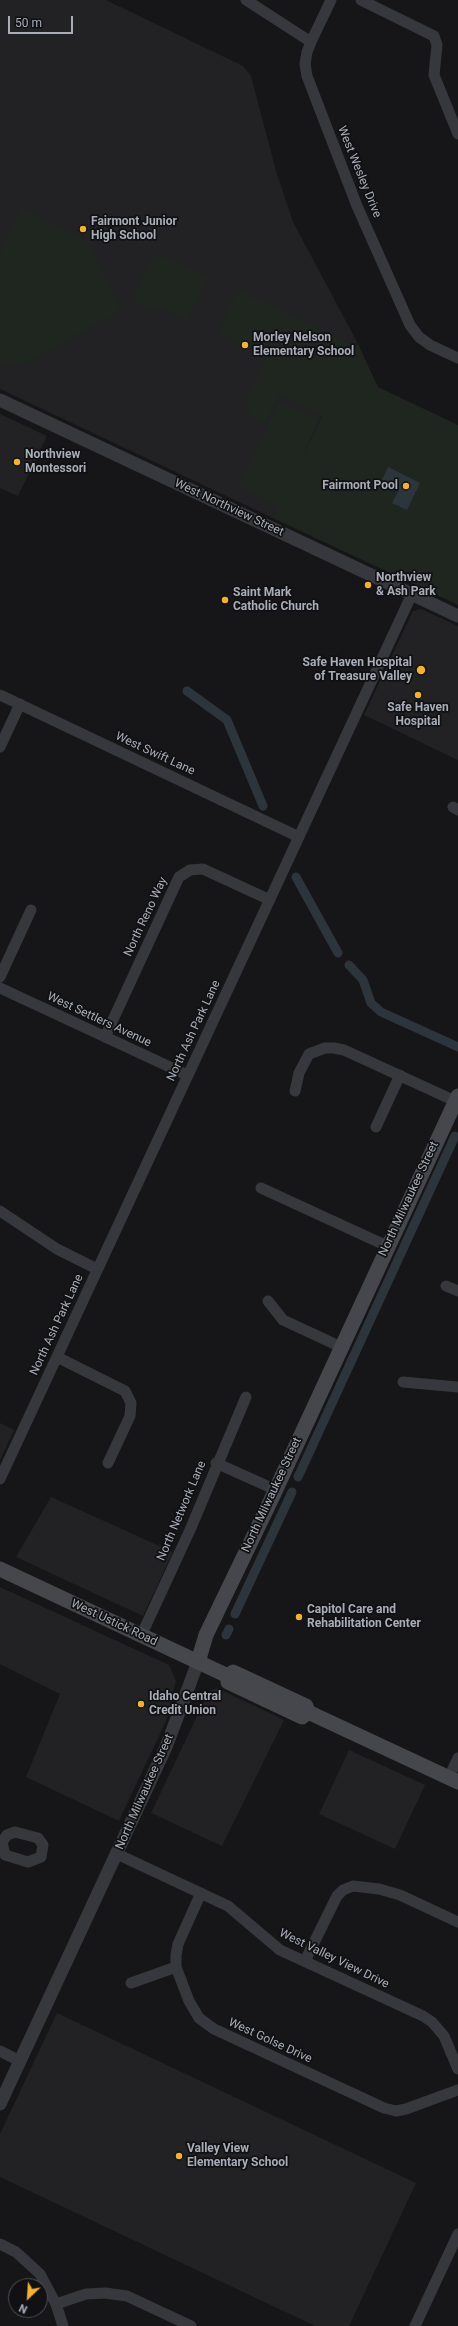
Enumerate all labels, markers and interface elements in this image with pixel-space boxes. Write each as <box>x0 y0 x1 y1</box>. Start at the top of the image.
scale bar <box>10 8 75 34</box>
text: 50 m <box>15 16 42 30</box>
street label: West Wesley Drive <box>334 124 384 220</box>
place label: Fairmont Junior High School <box>91 215 177 243</box>
marker: Fairmont Junior High School <box>78 224 88 234</box>
place label: Morley Nelson Elementary School <box>253 331 354 359</box>
marker: Morley Nelson Elementary School <box>240 340 250 350</box>
place label: Northview Montessori <box>25 448 86 476</box>
marker: Northview Montessori <box>12 457 22 467</box>
street label: West Northview Street <box>172 476 286 540</box>
place label: Fairmont Pool <box>322 479 398 493</box>
marker: Fairmont Pool <box>401 481 411 491</box>
place label: Northview & Ash Park <box>376 571 436 599</box>
marker: Northview & Ash Park <box>363 580 373 590</box>
place label: Saint Mark Catholic Church <box>233 586 319 614</box>
marker: Saint Mark Catholic Church <box>220 595 230 605</box>
place label: Safe Haven Hospital of Treasure Valley <box>303 656 412 684</box>
marker: Safe Haven Hospital of Treasure Valley <box>415 664 427 676</box>
marker: Safe Haven Hospital <box>413 690 423 700</box>
place label: Safe Haven Hospital <box>387 701 449 729</box>
street label: West Swift Lane <box>113 729 197 779</box>
street label: North Reno Way <box>121 875 171 959</box>
street label: North Ash Park Lane <box>164 978 224 1084</box>
street label: West Settlers Avenue <box>45 990 153 1050</box>
street label: North Milwaukee Street <box>376 1139 442 1259</box>
street label: North Ash Park Lane <box>27 1272 87 1378</box>
street label: North Milwaukee Street <box>239 1435 305 1555</box>
street label: North Network Lane <box>154 1459 210 1563</box>
street label: West Ustick Road <box>69 1597 159 1649</box>
place label: Capitol Care and Rehabilitation Center <box>307 1603 421 1631</box>
marker: Capitol Care and Rehabilitation Center <box>294 1612 304 1622</box>
place label: Idaho Central Credit Union <box>149 1690 221 1718</box>
marker: Idaho Central Credit Union <box>136 1699 146 1709</box>
street label: North Milwaukee Street <box>113 1732 177 1852</box>
street label: West Valley View Drive <box>277 1926 391 1992</box>
street label: West Golse Drive <box>226 2015 314 2067</box>
place label: Valley View Elementary School <box>187 2142 288 2170</box>
marker: Valley View Elementary School <box>174 2151 184 2161</box>
north arrow <box>8 2278 48 2318</box>
text: N <box>17 2301 29 2316</box>

